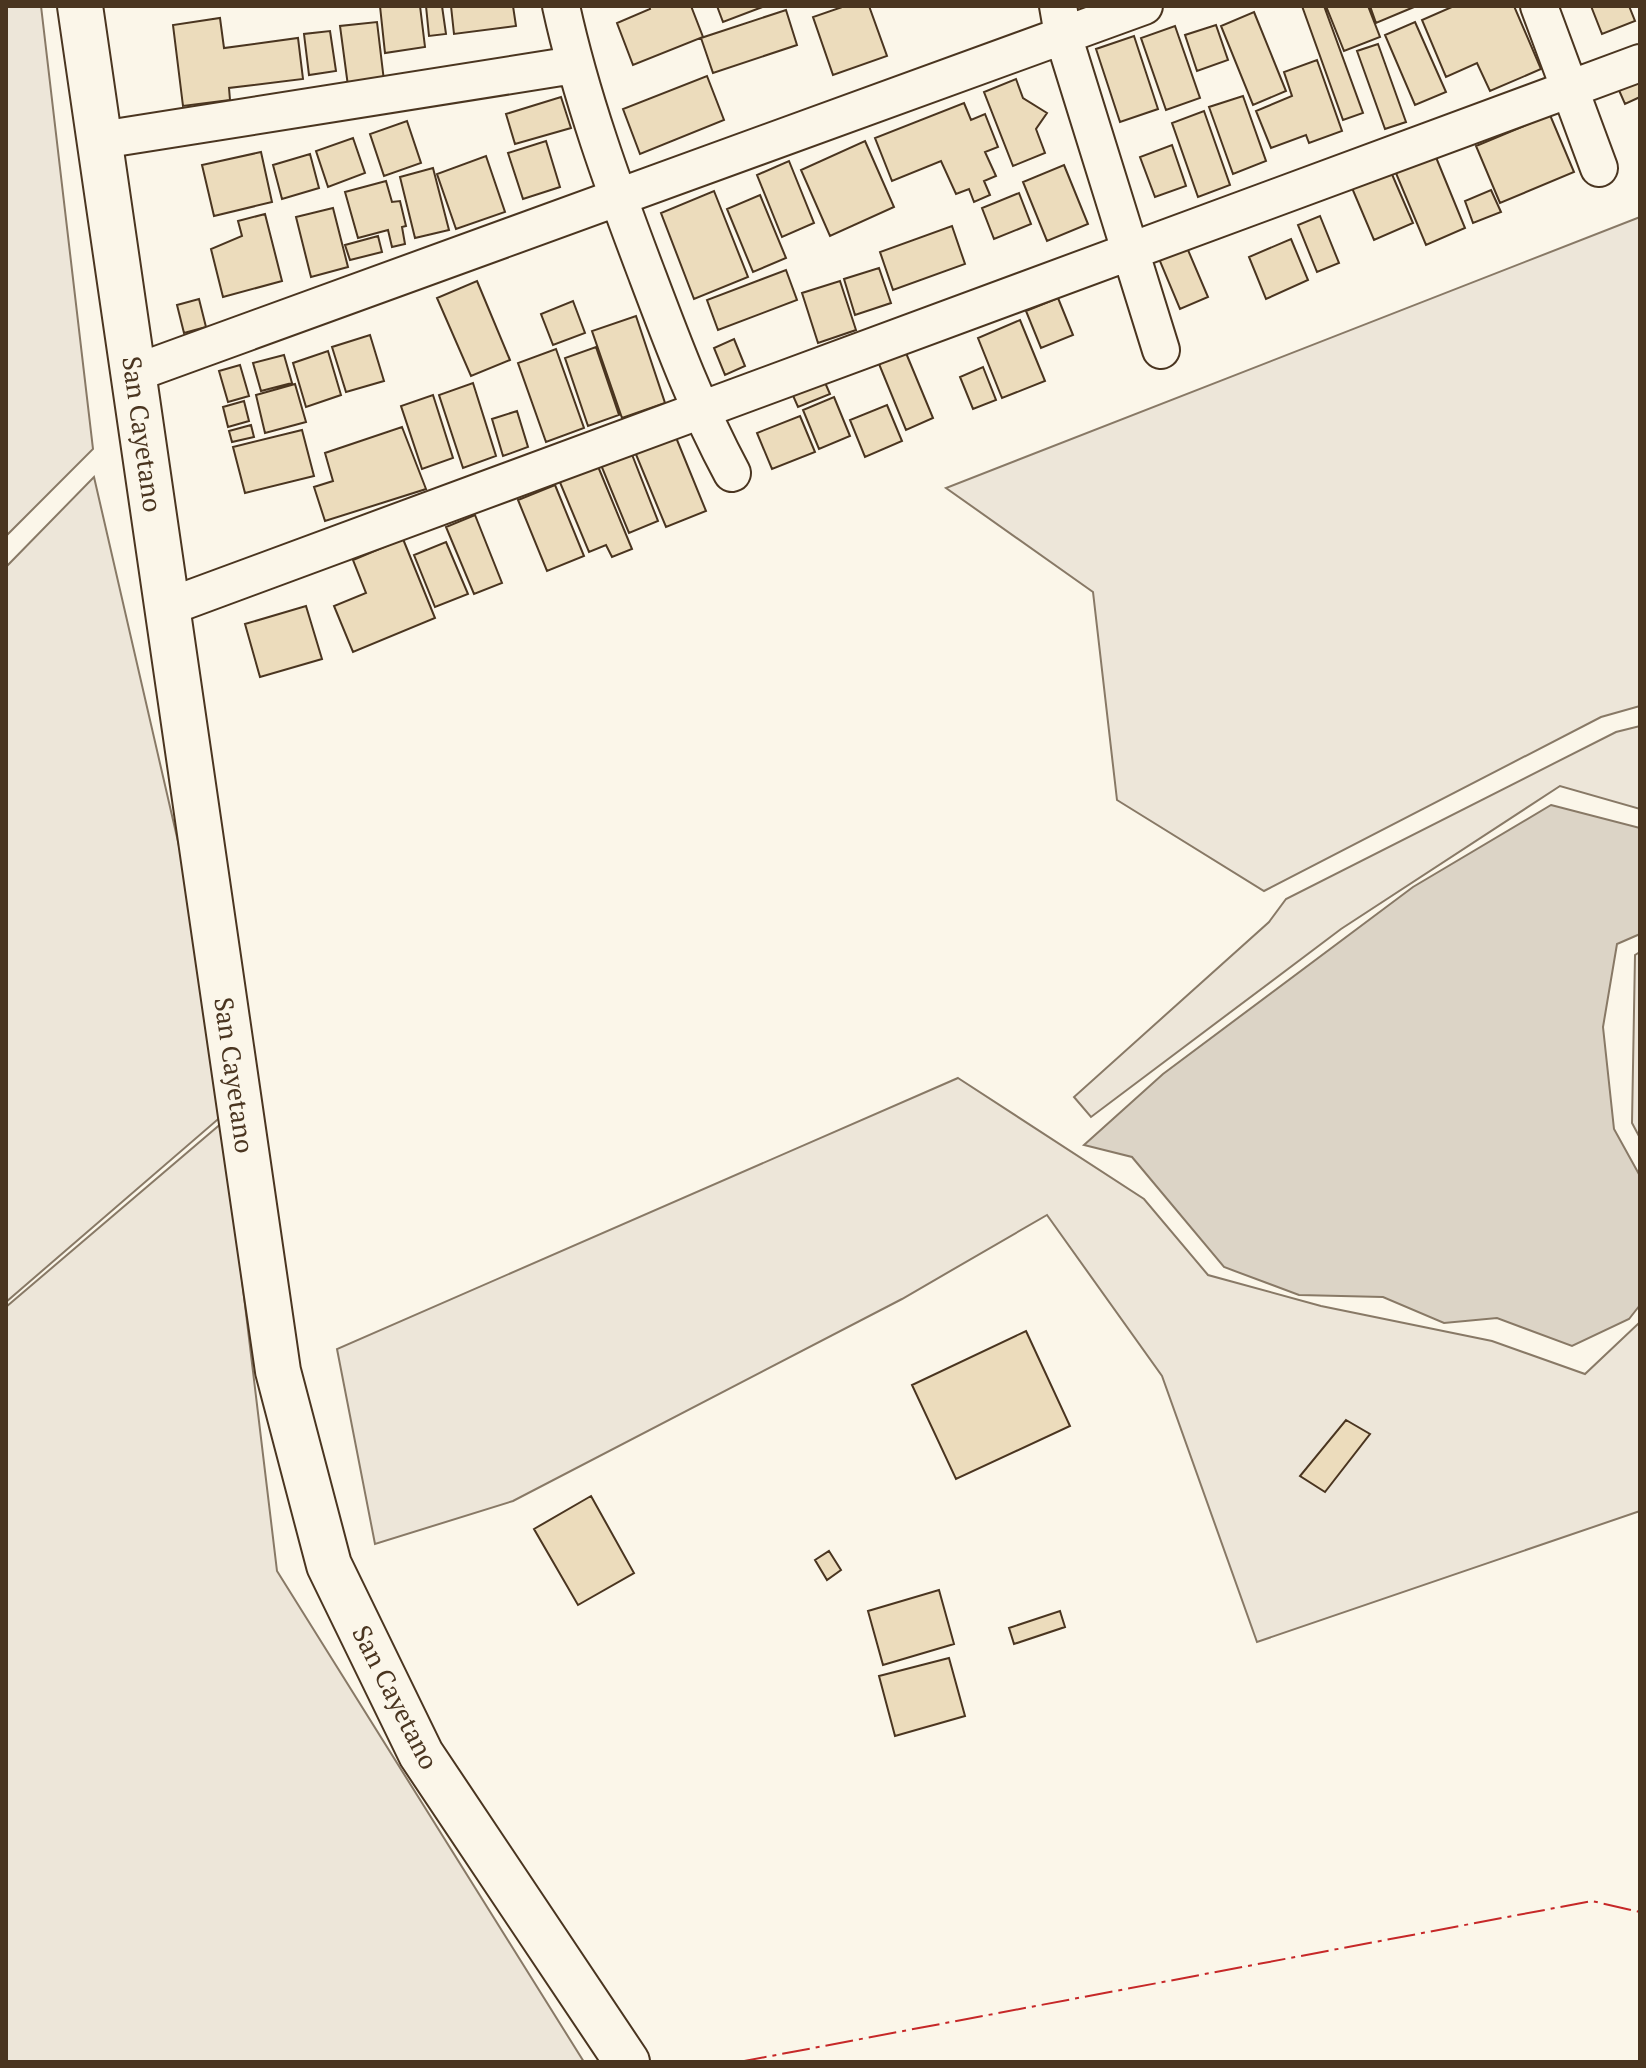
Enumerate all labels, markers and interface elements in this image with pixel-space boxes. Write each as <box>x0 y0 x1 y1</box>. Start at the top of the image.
street label: San Cayetano <box>115 354 171 514</box>
street label: San Cayetano <box>207 995 263 1155</box>
street label: San Cayetano <box>345 1619 447 1775</box>

